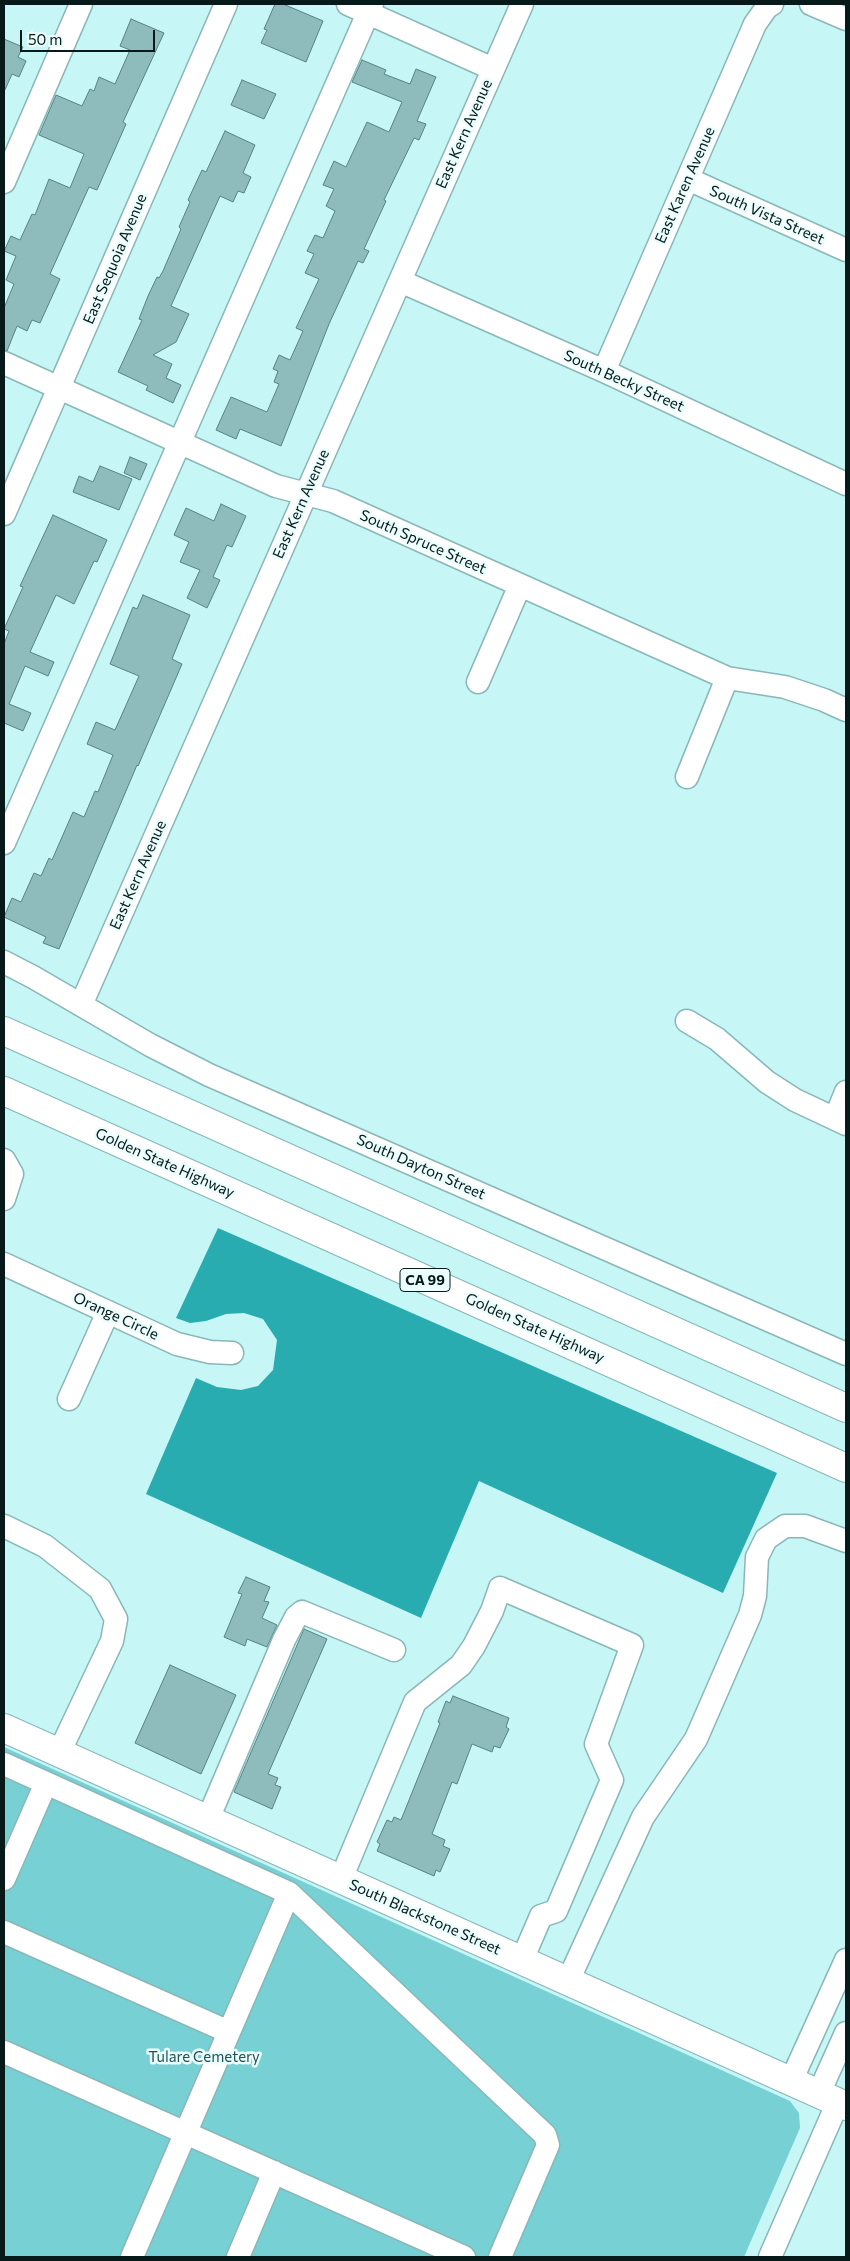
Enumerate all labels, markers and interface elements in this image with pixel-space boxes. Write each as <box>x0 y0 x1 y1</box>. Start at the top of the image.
scale bar <box>22 20 158 52</box>
text: 50 m <box>28 30 62 48</box>
street label: East Kern Avenue <box>432 77 496 191</box>
street label: East Karen Avenue <box>651 124 719 246</box>
street label: South Vista Street <box>707 182 827 248</box>
street label: East Sequoia Avenue <box>79 191 151 327</box>
street label: South Becky Street <box>561 346 687 416</box>
street label: East Kern Avenue <box>269 447 333 561</box>
street label: South Spruce Street <box>357 506 489 578</box>
street label: East Kern Avenue <box>106 818 170 932</box>
street label: Golden State Highway <box>93 1124 237 1202</box>
street label: South Dayton Street <box>354 1130 488 1204</box>
road number: CA 99 <box>400 1268 450 1292</box>
street label: Orange Circle <box>70 1288 162 1344</box>
street label: Golden State Highway <box>463 1289 607 1367</box>
street label: South Blackstone Street <box>346 1875 504 1959</box>
park label: Tulare Cemetery <box>148 2048 260 2066</box>

